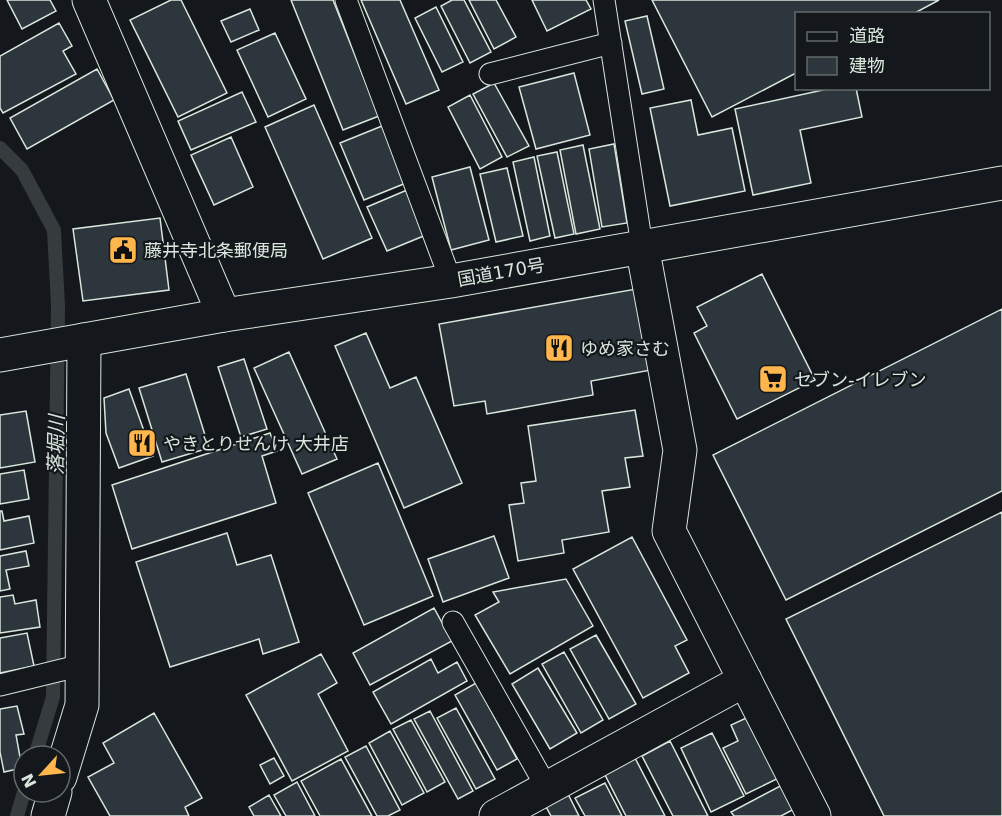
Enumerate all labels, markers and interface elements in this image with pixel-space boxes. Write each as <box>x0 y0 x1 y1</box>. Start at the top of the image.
legend <box>795 12 990 90</box>
text: 道路 <box>849 25 885 46</box>
text: 建物 <box>849 55 885 76</box>
public building icon: 藤井寺北条郵便局 <box>107 234 139 266</box>
place label: 藤井寺北条郵便局 <box>144 240 288 261</box>
street label: 国道170号 <box>456 254 546 290</box>
restaurant icon: ゆめ家さむ <box>543 332 575 364</box>
place label: ゆめ家さむ <box>580 338 670 359</box>
supermarket icon: セブン-イレブン <box>757 363 789 395</box>
place label: セブン-イレブン <box>794 369 927 390</box>
water label: 落堀川 <box>43 413 69 475</box>
restaurant icon: やきとりせんけ 大井店 <box>126 427 158 459</box>
place label: やきとりせんけ 大井店 <box>163 433 349 454</box>
north arrow <box>12 744 72 804</box>
text: N <box>18 770 41 791</box>

